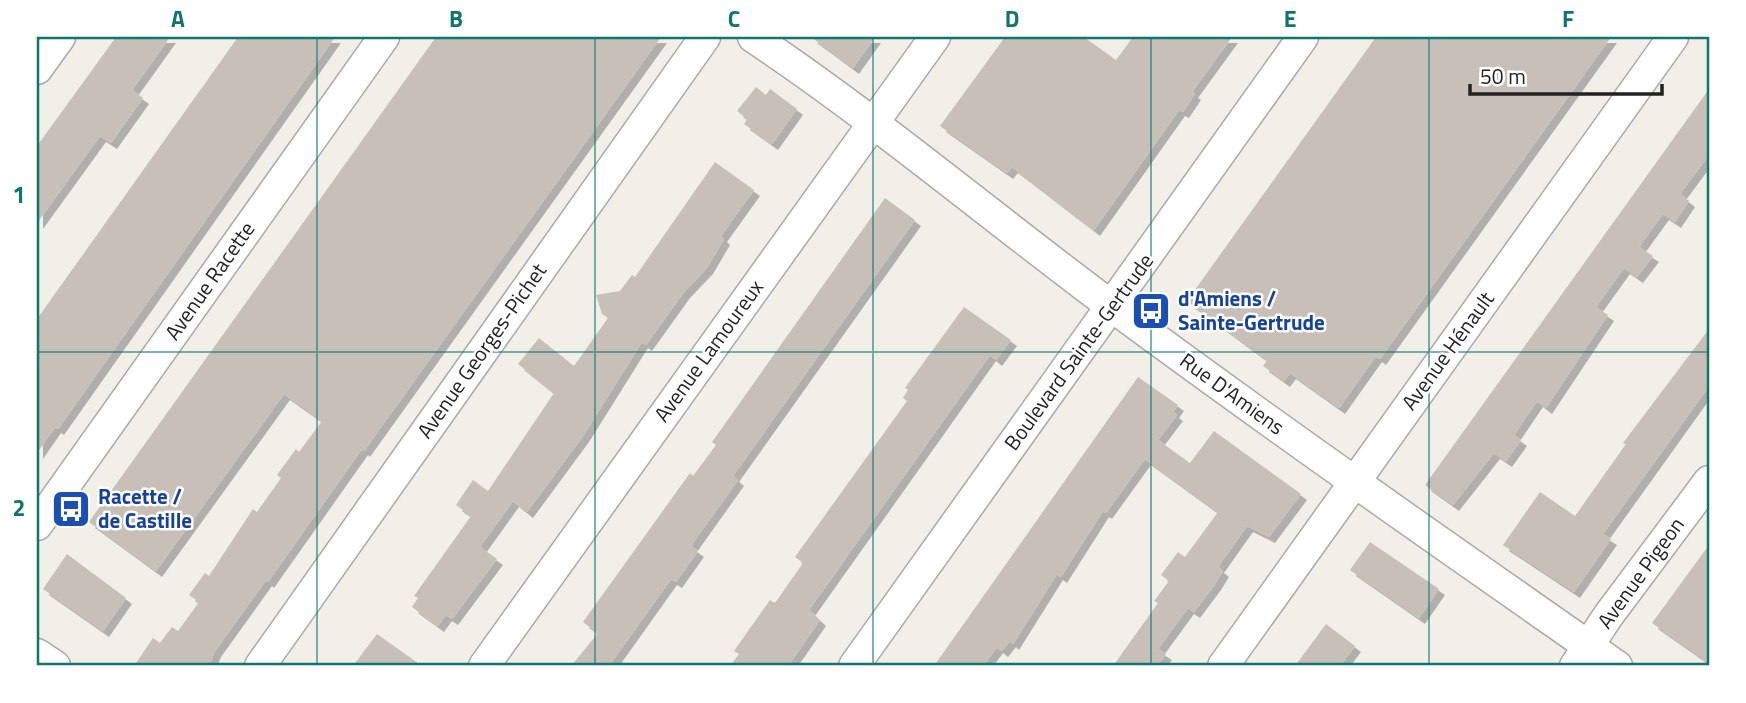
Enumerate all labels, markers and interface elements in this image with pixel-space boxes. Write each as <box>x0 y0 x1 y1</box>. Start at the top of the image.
text: A <box>171 1 185 36</box>
text: B <box>449 1 463 36</box>
text: C <box>728 1 740 36</box>
text: D <box>1005 1 1019 36</box>
text: E <box>1284 1 1296 36</box>
text: F <box>1562 1 1574 36</box>
scale bar <box>1470 52 1662 96</box>
text: 50 m <box>1480 60 1526 92</box>
text: 1 <box>13 177 25 212</box>
street label: Avenue Racette <box>156 214 262 346</box>
street label: Boulevard Sainte-Gertrude <box>996 246 1161 457</box>
street label: Avenue Georges-Pichet <box>409 256 554 445</box>
street label: Avenue Lamoureux <box>646 272 771 428</box>
place label: d'Amiens / Sainte-Gertrude <box>1178 282 1325 338</box>
street label: Avenue Hénault <box>1393 284 1502 417</box>
bus stop icon: d'Amiens / Sainte-Gertrude <box>1130 290 1172 332</box>
street label: Rue D'Amiens <box>1174 344 1292 442</box>
place label: Racette / de Castille <box>98 480 192 536</box>
bus stop icon: Racette / de Castille <box>50 488 92 530</box>
text: 2 <box>13 490 25 525</box>
street label: Avenue Pigeon <box>1589 510 1692 635</box>

